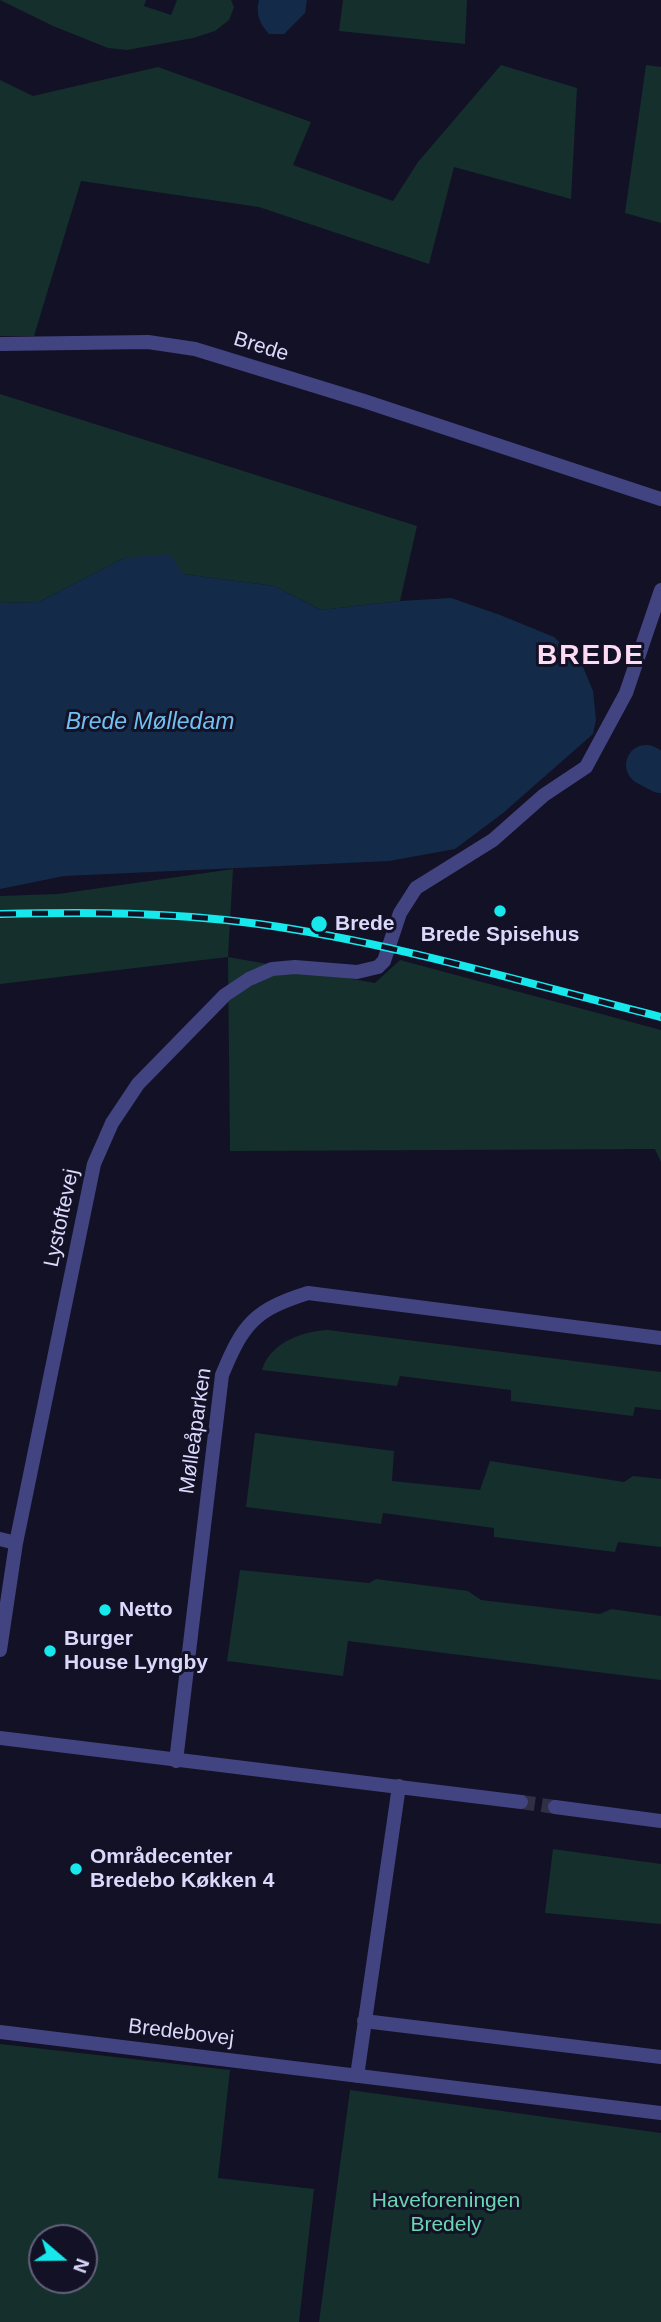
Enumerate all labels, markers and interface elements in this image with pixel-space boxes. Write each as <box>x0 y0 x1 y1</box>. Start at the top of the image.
street label: Brede <box>231 327 291 367</box>
district label: BREDE <box>538 639 644 673</box>
water label: Brede Mølledam <box>66 709 234 737</box>
marker: Brede Spisehus <box>492 903 508 919</box>
place label: Brede <box>335 911 395 937</box>
marker: Brede <box>309 914 329 934</box>
place label: Brede Spisehus <box>421 922 579 948</box>
street label: Lystoftevej <box>39 1167 85 1269</box>
street label: Mølleåparken <box>175 1366 217 1496</box>
place label: Netto <box>119 1597 173 1623</box>
marker: Netto <box>97 1602 113 1618</box>
place label: Burger House Lyngby <box>64 1626 208 1676</box>
marker: Burger House Lyngby <box>42 1643 58 1659</box>
place label: Områdecenter Bredebo Køkken 4 <box>90 1844 274 1894</box>
marker: Områdecenter Bredebo Køkken 4 <box>68 1861 84 1877</box>
street label: Bredebovej <box>127 2014 235 2052</box>
park label: Haveforeningen Bredely <box>372 2188 520 2238</box>
north arrow <box>28 2224 98 2294</box>
text: N <box>69 2256 94 2276</box>

